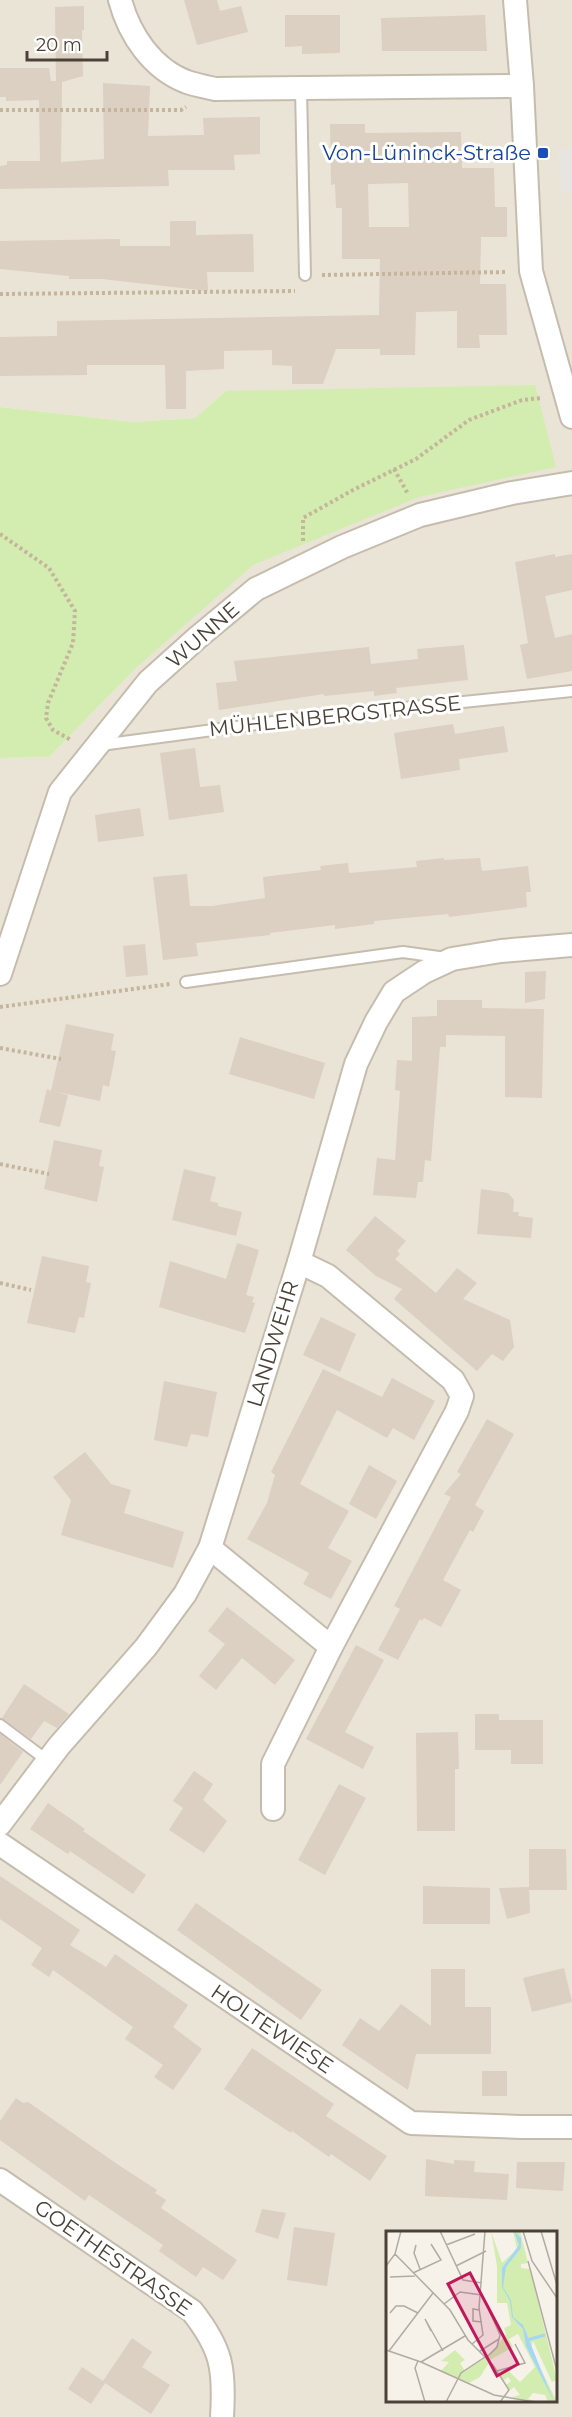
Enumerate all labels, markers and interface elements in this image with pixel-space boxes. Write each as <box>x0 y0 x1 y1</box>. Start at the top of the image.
scale bar <box>27 24 106 62</box>
text: 20 m <box>36 34 82 56</box>
place label: Von-Lüninck-Straße <box>322 140 531 165</box>
marker: Von-Lüninck-Straße <box>536 146 550 160</box>
street label: WUNNE <box>161 596 244 673</box>
street label: MÜHLENBERGSTRASSE <box>208 690 462 741</box>
street label: LANDWEHR <box>241 1278 304 1410</box>
street label: HOLTEWIESE <box>207 1979 338 2079</box>
street label: GOETHESTRASSE <box>30 2194 197 2321</box>
inset map <box>386 2231 557 2402</box>

